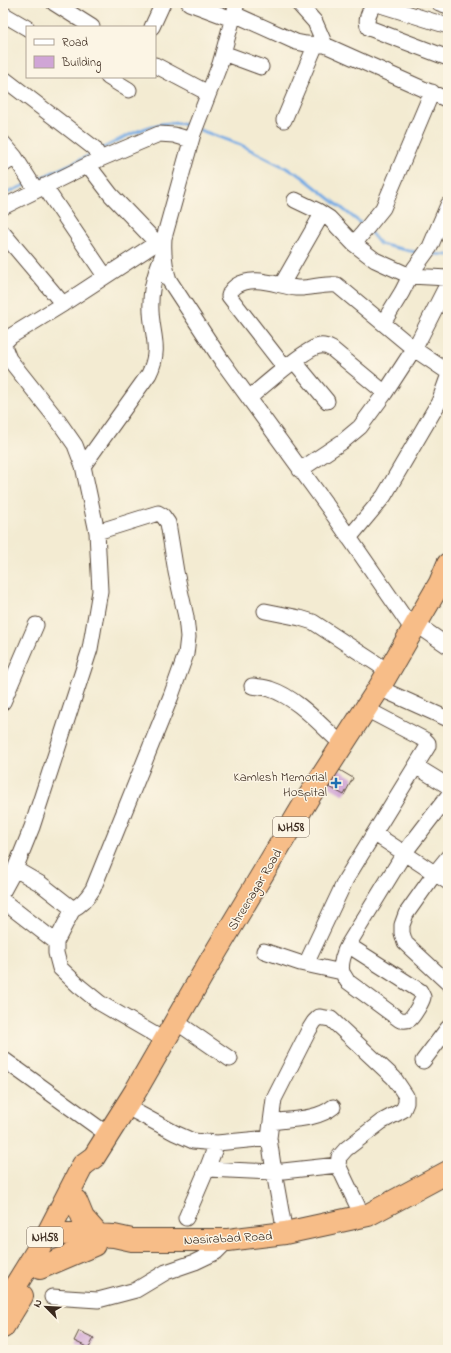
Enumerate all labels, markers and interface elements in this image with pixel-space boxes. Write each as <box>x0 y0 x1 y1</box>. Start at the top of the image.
legend <box>26 26 156 78</box>
text: Road <box>62 34 88 52</box>
text: Building <box>61 54 101 73</box>
place label: Kamlesh Memorial Hospital <box>233 768 327 802</box>
marker: Kamlesh Memorial Hospital <box>330 777 342 789</box>
road number: NH58 <box>273 817 309 837</box>
street label: Shreenagar Road <box>223 845 288 935</box>
road number: NH58 <box>27 1227 63 1247</box>
street label: Nasirabad Road <box>183 1227 273 1250</box>
north arrow <box>26 1287 66 1327</box>
text: N <box>29 1297 47 1310</box>

